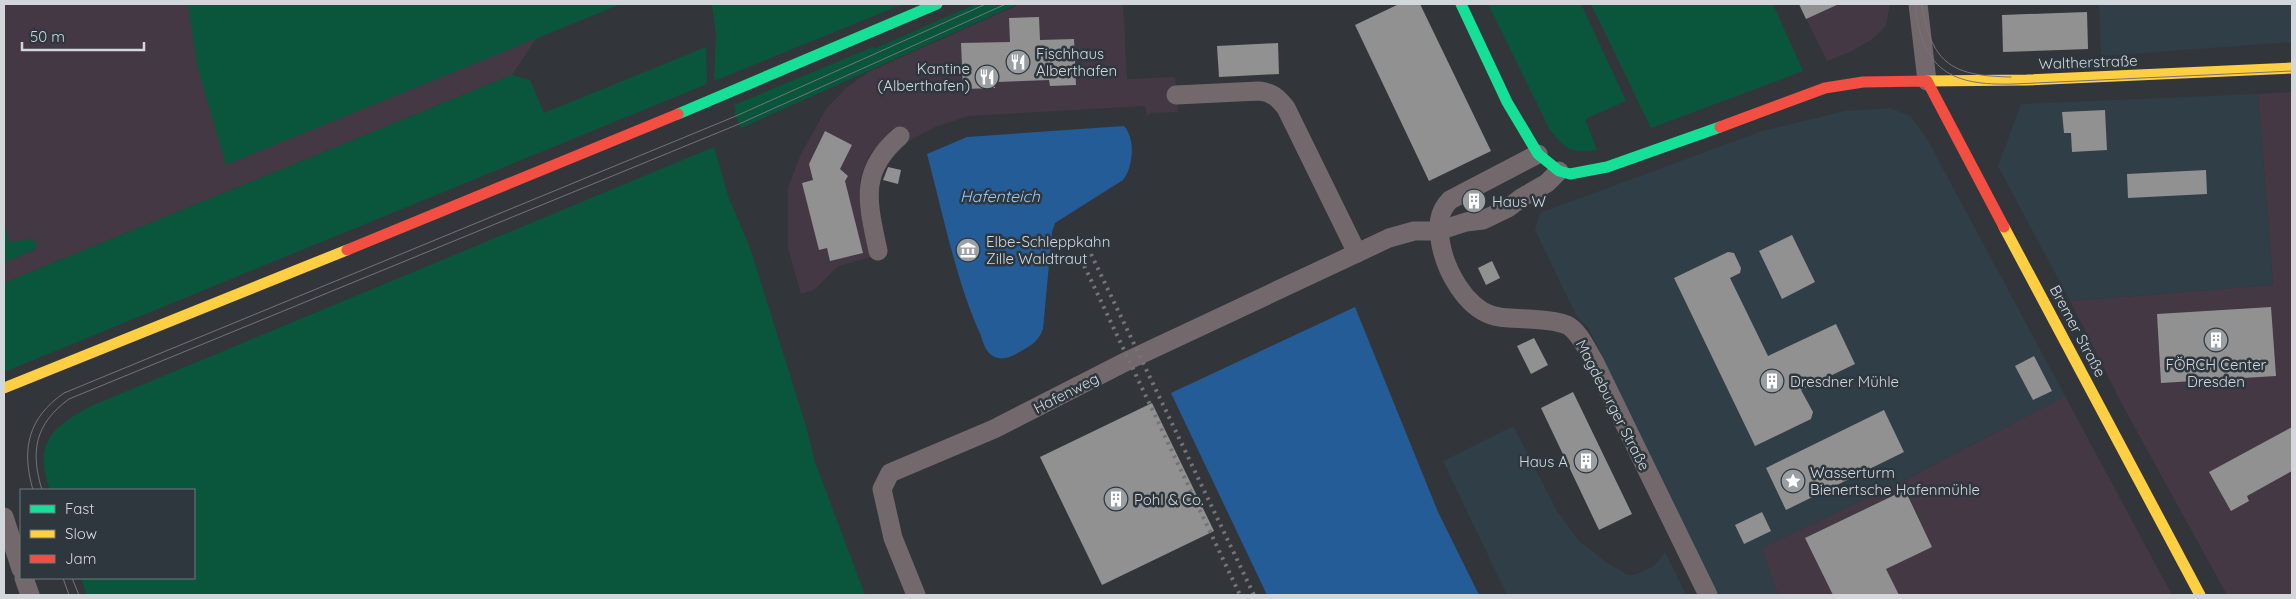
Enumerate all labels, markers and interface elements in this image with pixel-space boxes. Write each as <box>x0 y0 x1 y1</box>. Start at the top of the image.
scale bar <box>22 20 145 52</box>
text: 50 m <box>30 27 65 46</box>
place label: Fischhaus Alberthafen <box>1036 44 1117 80</box>
restaurant icon: Fischhaus Alberthafen <box>1005 49 1031 75</box>
street label: Waltherstraße <box>2038 51 2138 73</box>
place label: Kantine (Alberthafen) <box>878 59 970 95</box>
restaurant icon: Kantine (Alberthafen) <box>974 64 1000 90</box>
water label: Hafenteich <box>960 186 1041 206</box>
building icon: Haus W <box>1461 188 1487 214</box>
place label: Haus W <box>1492 192 1546 211</box>
place label: Elbe-Schleppkahn Zille Waldtraut <box>986 232 1110 268</box>
museum icon: Elbe-Schleppkahn Zille Waldtraut <box>955 237 981 263</box>
street label: Bremer Straße <box>2046 282 2110 380</box>
building icon: FÖRCH Center Dresden <box>2203 327 2229 353</box>
street label: Magdeburger Straße <box>1572 336 1654 474</box>
place label: FÖRCH Center Dresden <box>2166 355 2267 391</box>
street label: Hafenweg <box>1030 368 1102 418</box>
building icon: Dresdner Mühle <box>1759 368 1785 394</box>
place label: Dresdner Mühle <box>1790 372 1899 391</box>
building icon: Haus A <box>1573 448 1599 474</box>
place label: Haus A <box>1519 452 1568 471</box>
place label: Wasserturm Bienertsche Hafenmühle <box>1810 463 1980 499</box>
place icon: Wasserturm Bienertsche Hafenmühle <box>1780 468 1806 494</box>
building icon: Pohl & Co. <box>1103 486 1129 512</box>
legend <box>20 489 195 579</box>
place label: Pohl & Co. <box>1134 490 1204 509</box>
text: Fast <box>65 499 94 518</box>
text: Slow <box>65 524 97 543</box>
text: Jam <box>65 549 96 568</box>

